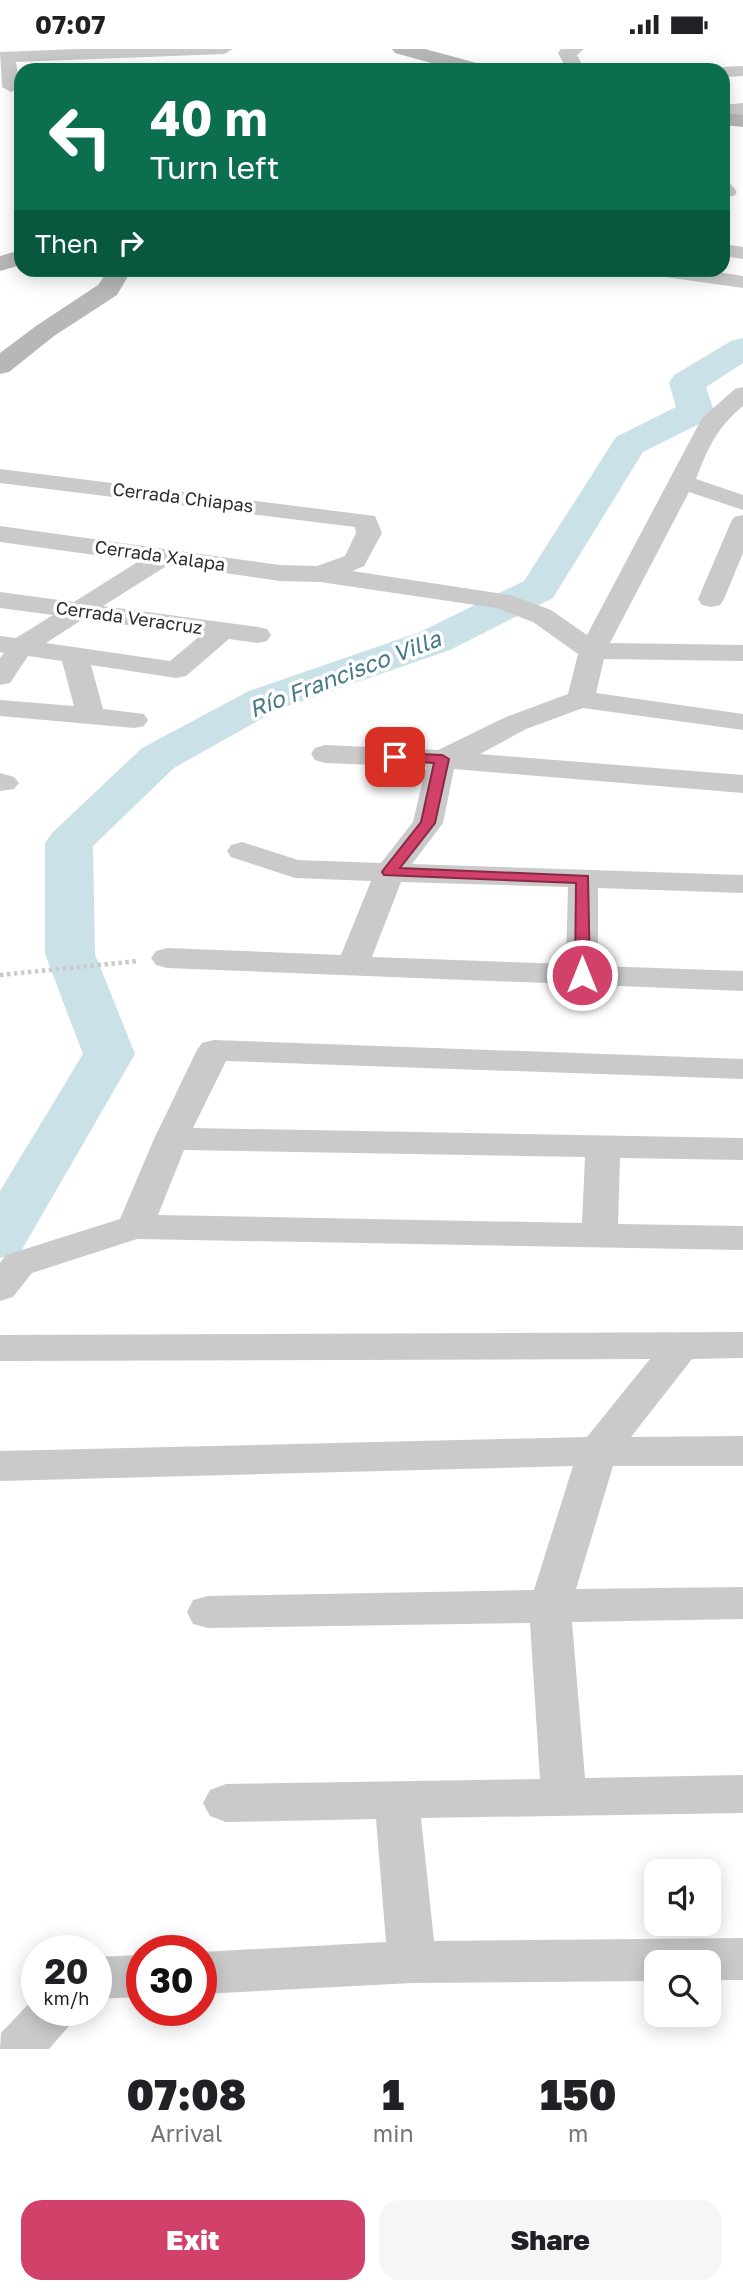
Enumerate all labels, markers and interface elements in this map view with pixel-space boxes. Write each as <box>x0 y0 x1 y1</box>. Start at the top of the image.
text: 07:07 <box>35 9 105 40</box>
text: 40 m <box>150 88 268 147</box>
icon: left <box>35 91 126 182</box>
text: Turn left <box>150 148 279 186</box>
icon: right <box>112 224 150 262</box>
text: Then <box>35 228 98 259</box>
street label: Cerrada Chiapas <box>112 477 255 517</box>
street label: Cerrada Xalapa <box>93 535 227 575</box>
street label: Cerrada Veracruz <box>54 596 204 638</box>
water label: Río Francisco Villa <box>245 623 445 723</box>
pin <box>365 727 425 787</box>
icon: arrive <box>376 738 414 776</box>
position arrow <box>545 938 619 1012</box>
map controls <box>644 1859 721 2027</box>
button: sound <box>644 1859 721 1936</box>
speed limit sign: 30 <box>126 1935 217 2026</box>
text: 20 <box>44 1950 89 1992</box>
button: search <box>644 1950 721 2027</box>
text: km/h <box>44 1987 89 2009</box>
text: 07:08 <box>127 2069 246 2119</box>
text: 1 <box>382 2069 404 2119</box>
text: 150 <box>540 2069 616 2119</box>
text: Arrival <box>150 2119 222 2147</box>
text: min <box>373 2119 414 2147</box>
text: m <box>568 2119 588 2147</box>
button: Exit <box>21 2200 365 2280</box>
button: Share <box>379 2200 722 2280</box>

